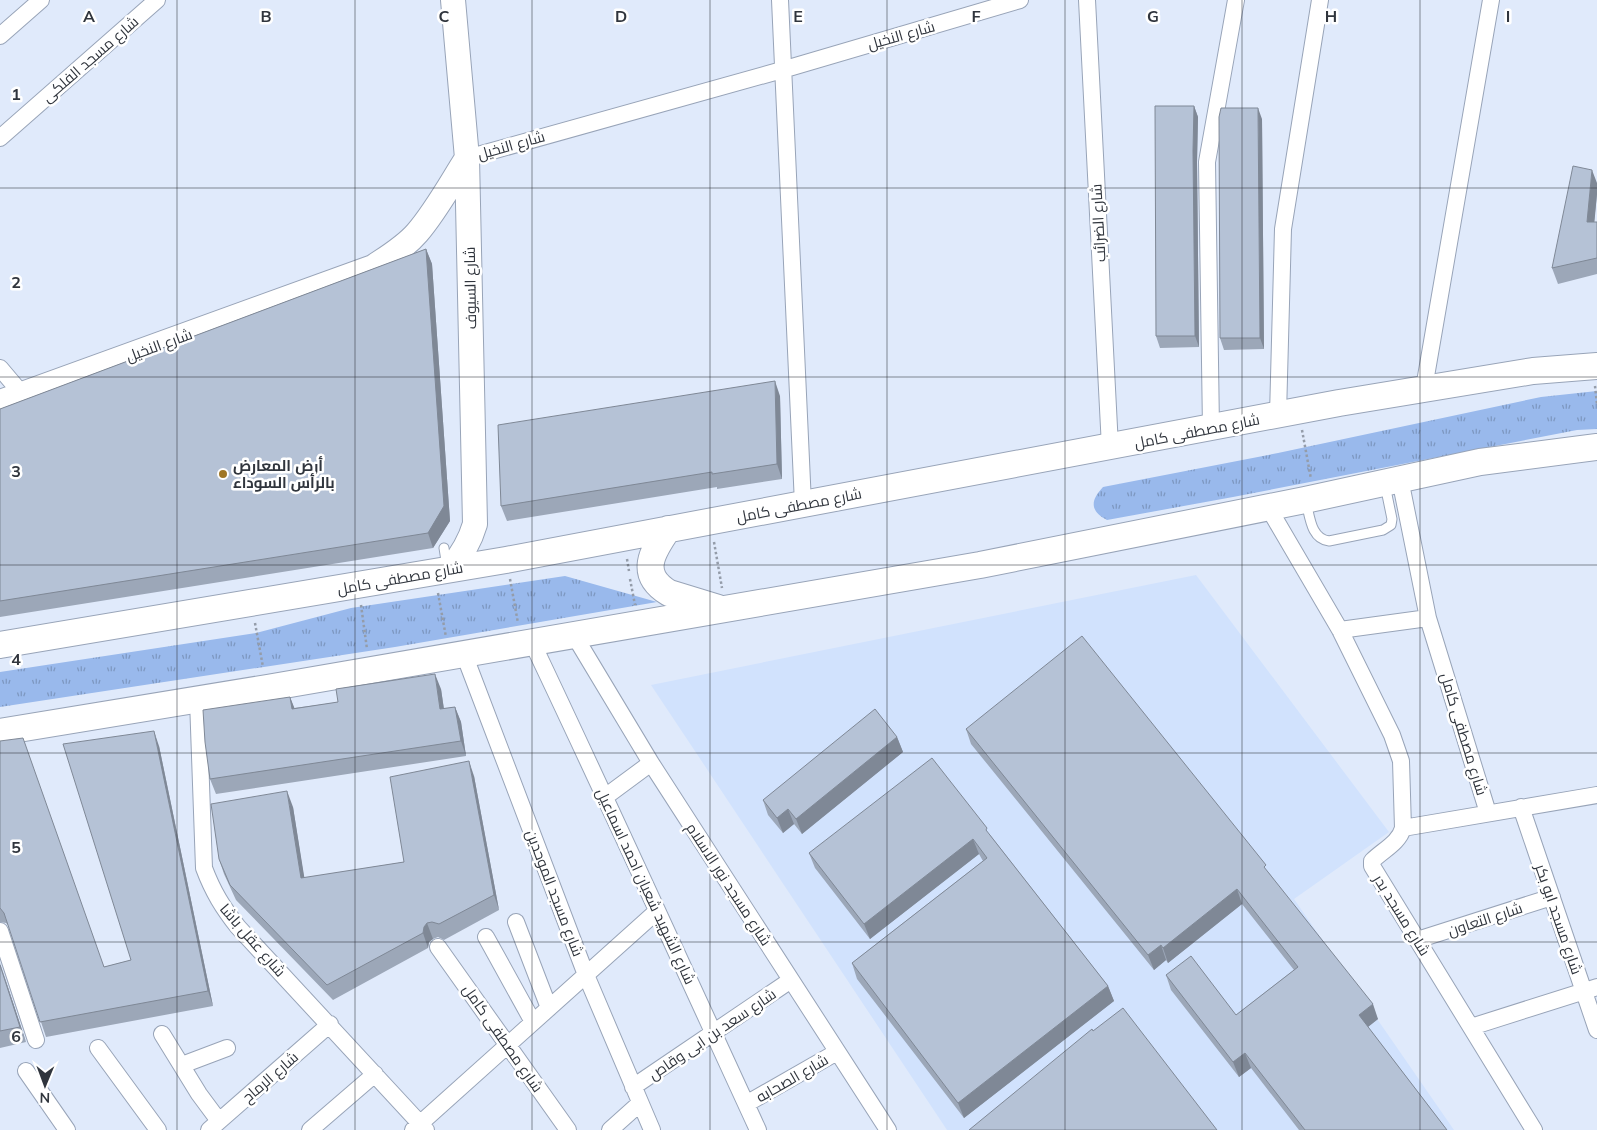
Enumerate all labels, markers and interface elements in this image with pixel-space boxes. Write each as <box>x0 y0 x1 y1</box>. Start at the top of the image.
text: A <box>83 6 95 26</box>
text: B <box>260 6 272 26</box>
text: C <box>439 6 450 26</box>
text: D <box>615 6 627 26</box>
text: E <box>793 6 803 26</box>
text: F <box>971 6 981 26</box>
text: G <box>1147 6 1159 26</box>
text: H <box>1325 6 1337 26</box>
text: I <box>1506 6 1510 26</box>
street label: شارع مسجد الفلكى <box>38 12 144 108</box>
street label: شارع النخيل <box>865 16 938 56</box>
text: 1 <box>11 84 21 104</box>
street label: شارع النخيل <box>475 126 548 166</box>
street label: شارع الضرائب <box>1086 183 1112 263</box>
street label: شارع السيوف <box>460 247 482 329</box>
text: 2 <box>11 272 21 292</box>
street label: شارع النخيل <box>123 324 196 368</box>
street label: شارع مصطفى كامل <box>1133 410 1262 454</box>
place label: أرض المعارض بالرأس السوداء <box>233 456 335 492</box>
text: 3 <box>11 461 21 481</box>
marker: أرض المعارض بالرأس السوداء <box>217 468 229 480</box>
street label: شارع مصطفى كامل <box>735 484 864 528</box>
street label: شارع مصطفى كامل <box>336 558 465 600</box>
text: 4 <box>11 649 21 669</box>
street label: شارع مصطفى كامل <box>1434 670 1492 798</box>
street label: شارع الشهيد شعبان احمد اسماعيل <box>590 785 700 988</box>
street label: شارع مسجد نور الاسلام <box>681 819 776 950</box>
street label: شارع مسجد الموحدين <box>520 827 588 960</box>
text: 5 <box>11 837 21 857</box>
street label: شارع مسجد ابو بكر <box>1529 860 1587 977</box>
street label: شارع مسجد بدر <box>1367 870 1435 960</box>
street label: شارع التعاون <box>1445 898 1525 942</box>
street label: شارع عقل باشا <box>214 899 290 982</box>
street label: شارع مصطفى كامل <box>457 980 547 1097</box>
street label: شارع سعد بن ابى وقاص <box>644 984 781 1085</box>
text: 6 <box>11 1026 21 1046</box>
street label: شارع الرماح <box>238 1047 303 1108</box>
street label: شارع الصحابه <box>753 1050 832 1108</box>
north arrow <box>20 1060 70 1110</box>
text: N <box>39 1089 50 1107</box>

